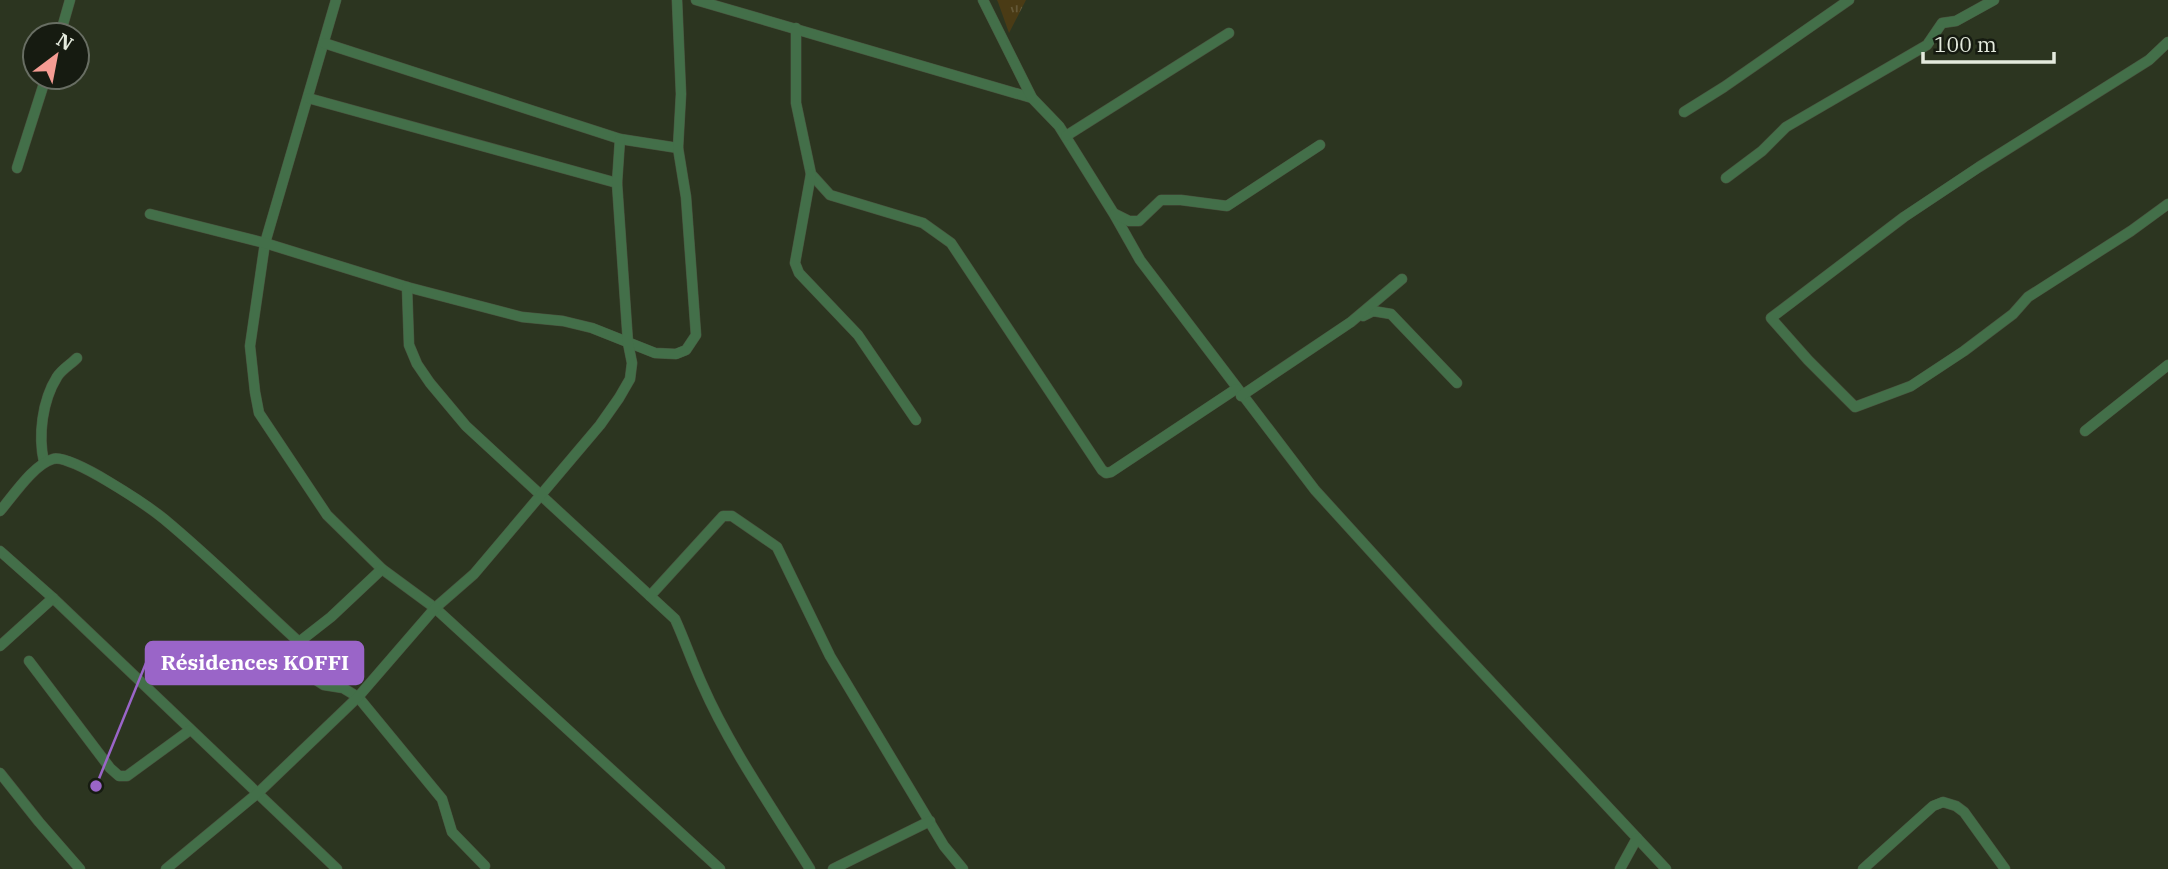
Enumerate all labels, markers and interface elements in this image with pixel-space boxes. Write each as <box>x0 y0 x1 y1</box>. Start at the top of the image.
north arrow <box>21 21 91 91</box>
scale bar <box>1923 21 2054 65</box>
text: N <box>52 27 78 56</box>
text: 100 m <box>1934 30 1997 58</box>
callout: Résidences KOFFI <box>146 642 363 684</box>
text: Résidences KOFFI <box>161 648 349 676</box>

